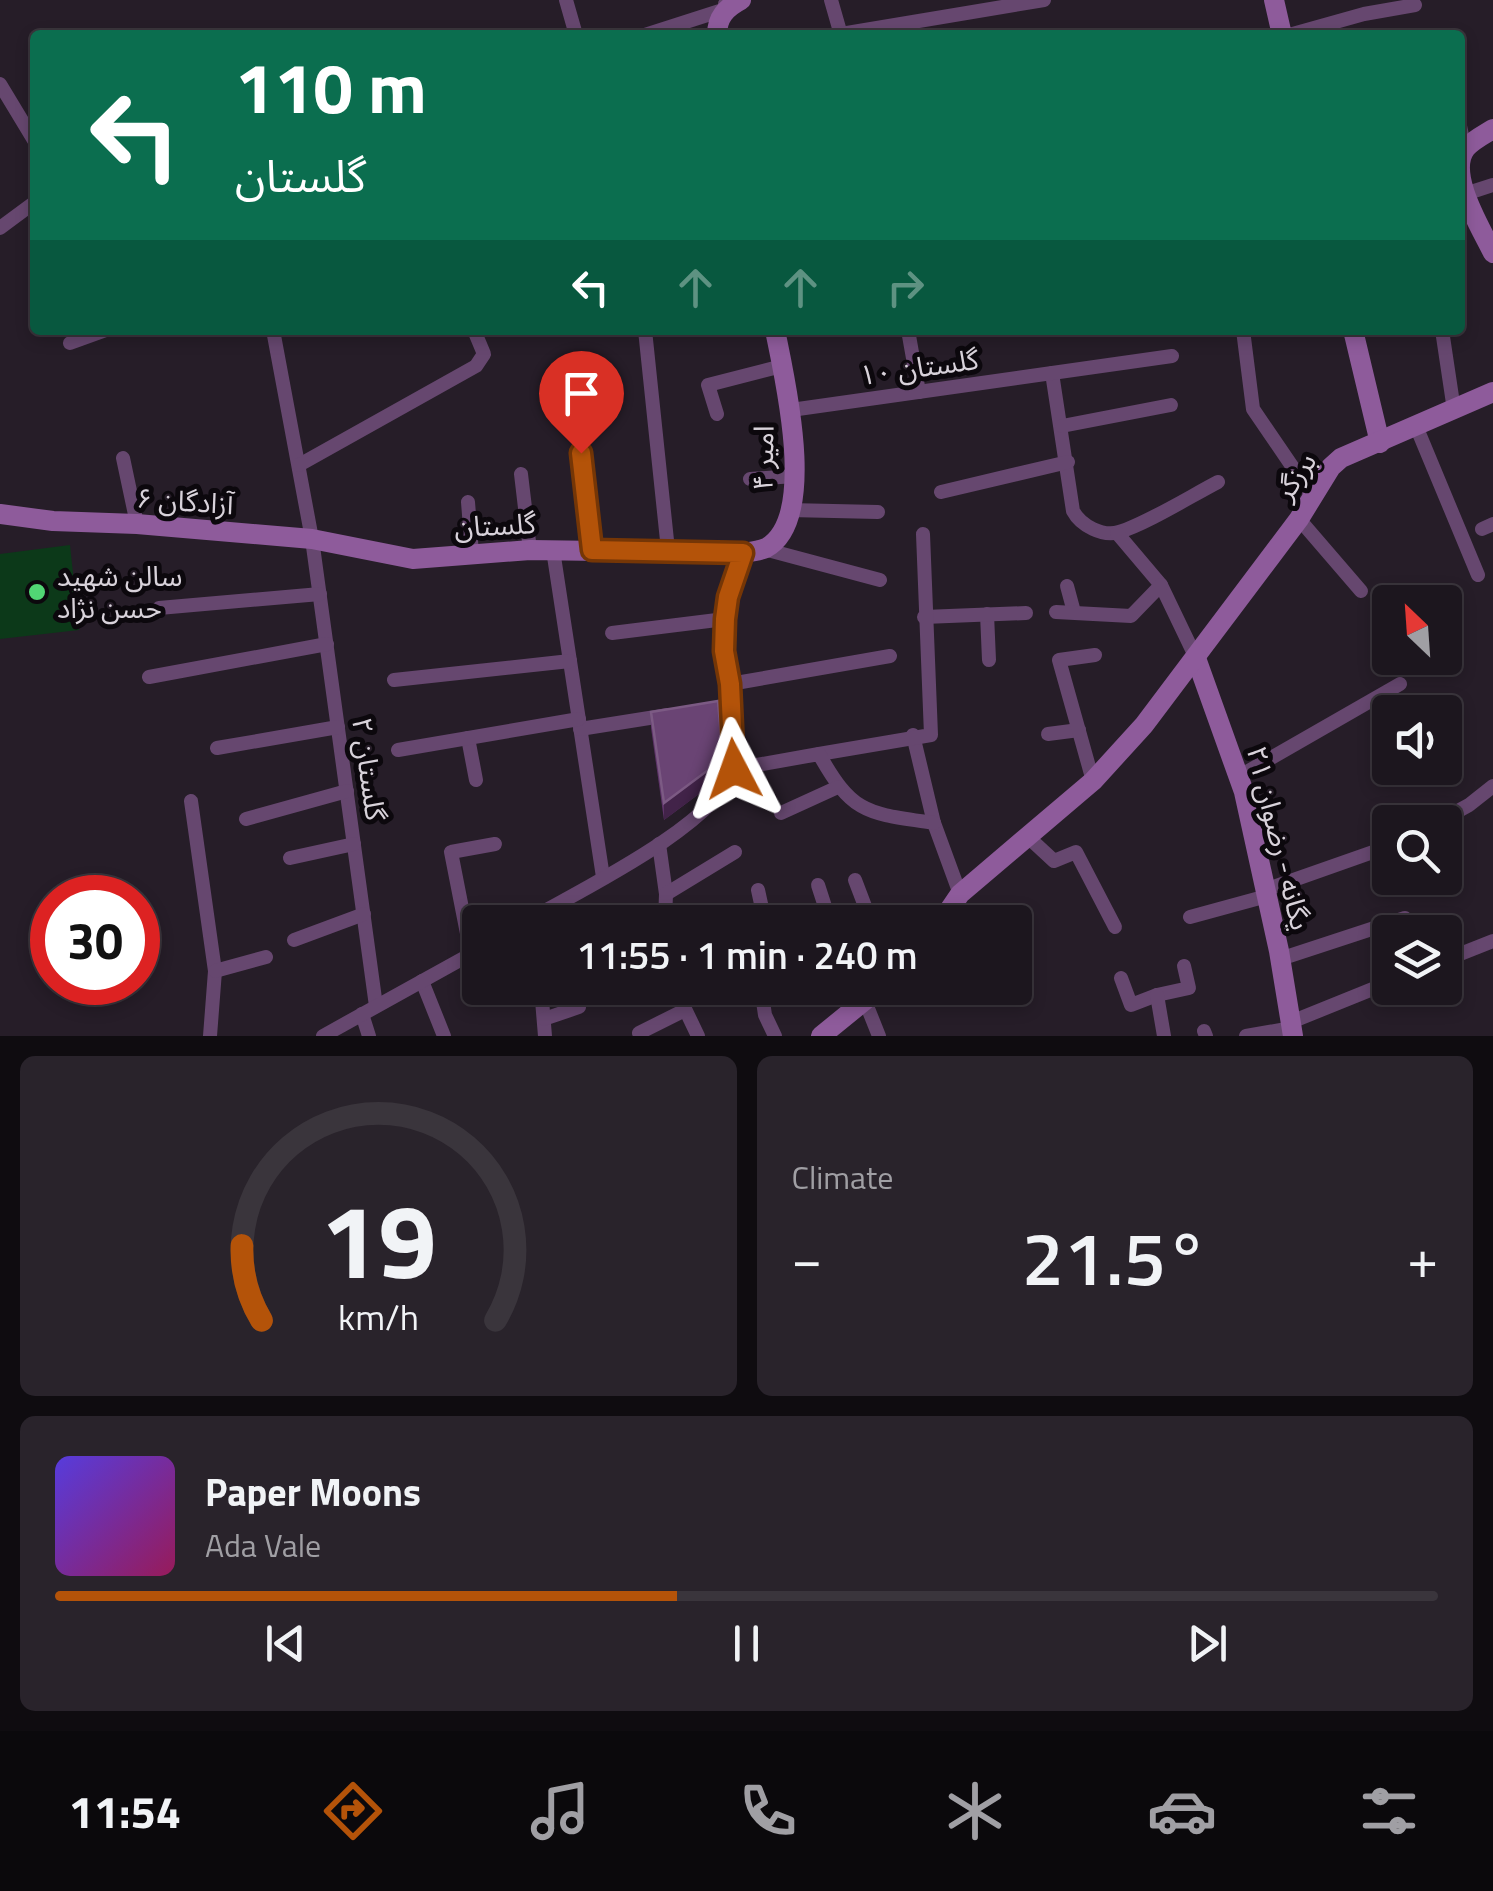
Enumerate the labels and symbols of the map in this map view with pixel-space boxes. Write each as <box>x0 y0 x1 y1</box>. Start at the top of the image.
street label: گلستان ۱۰ <box>857 337 982 396</box>
pin <box>539 351 624 454</box>
street label: امیر ۴ <box>740 425 785 491</box>
street label: برزگر <box>1262 443 1327 509</box>
street label: آزادگان ۶ <box>135 476 237 525</box>
street label: گلستان <box>453 501 537 548</box>
place label: سالن شهید حسن نژاد <box>57 554 182 629</box>
marker: سالن شهید حسن نژاد <box>26 581 48 603</box>
north arrow <box>1372 585 1462 675</box>
street label: گلستان ۲ <box>341 715 398 824</box>
position arrow <box>682 717 786 821</box>
street label: یگانه - رضوان ۲۱ <box>1236 741 1323 935</box>
speed limit sign: 30 <box>30 875 160 1005</box>

